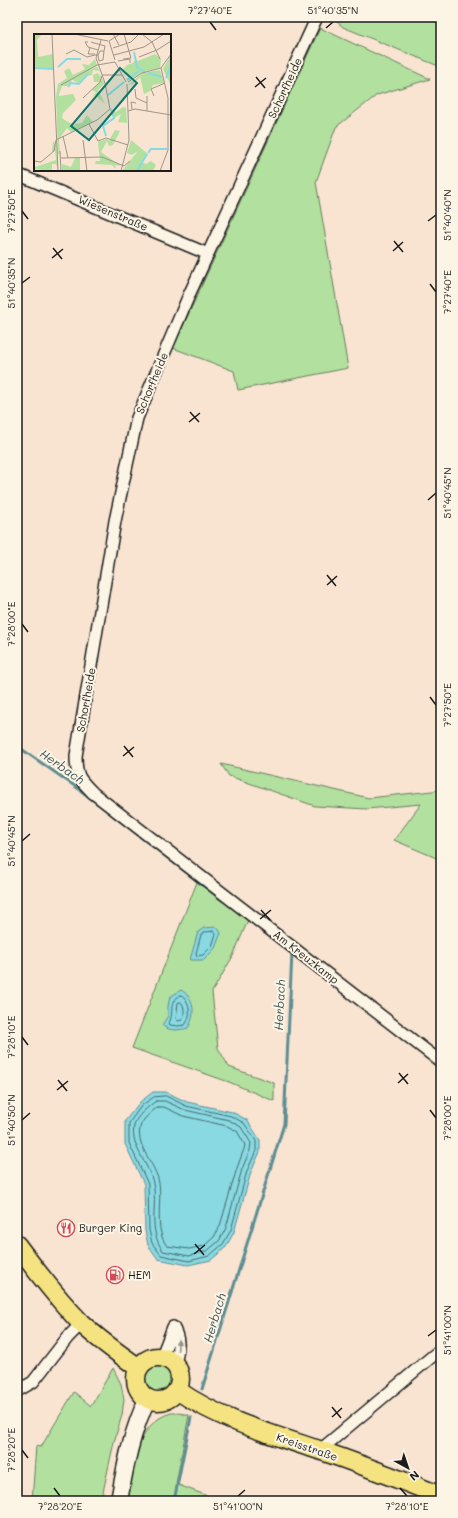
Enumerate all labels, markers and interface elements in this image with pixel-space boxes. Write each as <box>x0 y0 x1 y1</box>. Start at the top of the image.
text: 7°27'40"E <box>188 3 232 17</box>
text: 51°40'35"N <box>308 3 359 17</box>
inset map <box>34 34 171 171</box>
street label: Schorfheide <box>264 55 305 121</box>
text: 7°27'50"E <box>4 189 18 233</box>
text: 51°40'40"N <box>440 189 454 241</box>
street label: Wiesenstraße <box>76 191 151 234</box>
text: 51°40'35"N <box>4 258 18 309</box>
text: 7°27'40"E <box>440 270 454 314</box>
street label: Schorfheide <box>132 350 171 416</box>
text: 51°40'45"N <box>440 467 454 519</box>
text: 7°28'00"E <box>4 601 18 646</box>
street label: Schorfheide <box>72 666 99 733</box>
text: 7°27'50"E <box>440 683 454 727</box>
water label: Herbach <box>37 745 88 787</box>
text: 51°40'45"N <box>4 815 18 867</box>
street label: Am Kreuzkamp <box>270 926 342 987</box>
water label: Herbach <box>270 979 288 1031</box>
text: 7°28'10"E <box>4 1015 18 1059</box>
text: 51°40'50"N <box>4 1094 18 1146</box>
text: 7°28'00"E <box>440 1095 454 1140</box>
restaurant icon: Burger King <box>56 1218 76 1238</box>
place label: Burger King <box>79 1220 142 1235</box>
fuel station icon: HEM <box>105 1265 125 1285</box>
place label: HEM <box>128 1267 151 1282</box>
water label: Herbach <box>199 1291 229 1344</box>
text: 51°41'00"N <box>440 1305 454 1355</box>
one-way arrow <box>174 1339 181 1351</box>
text: 7°28'20"E <box>4 1428 18 1472</box>
street label: Kreisstraße <box>274 1429 340 1464</box>
north arrow <box>388 1448 428 1488</box>
text: N <box>407 1468 423 1484</box>
text: 7°28'20"E <box>38 1499 82 1513</box>
text: 51°41'00"N <box>213 1499 263 1513</box>
text: 7°28'10"E <box>385 1499 429 1513</box>

